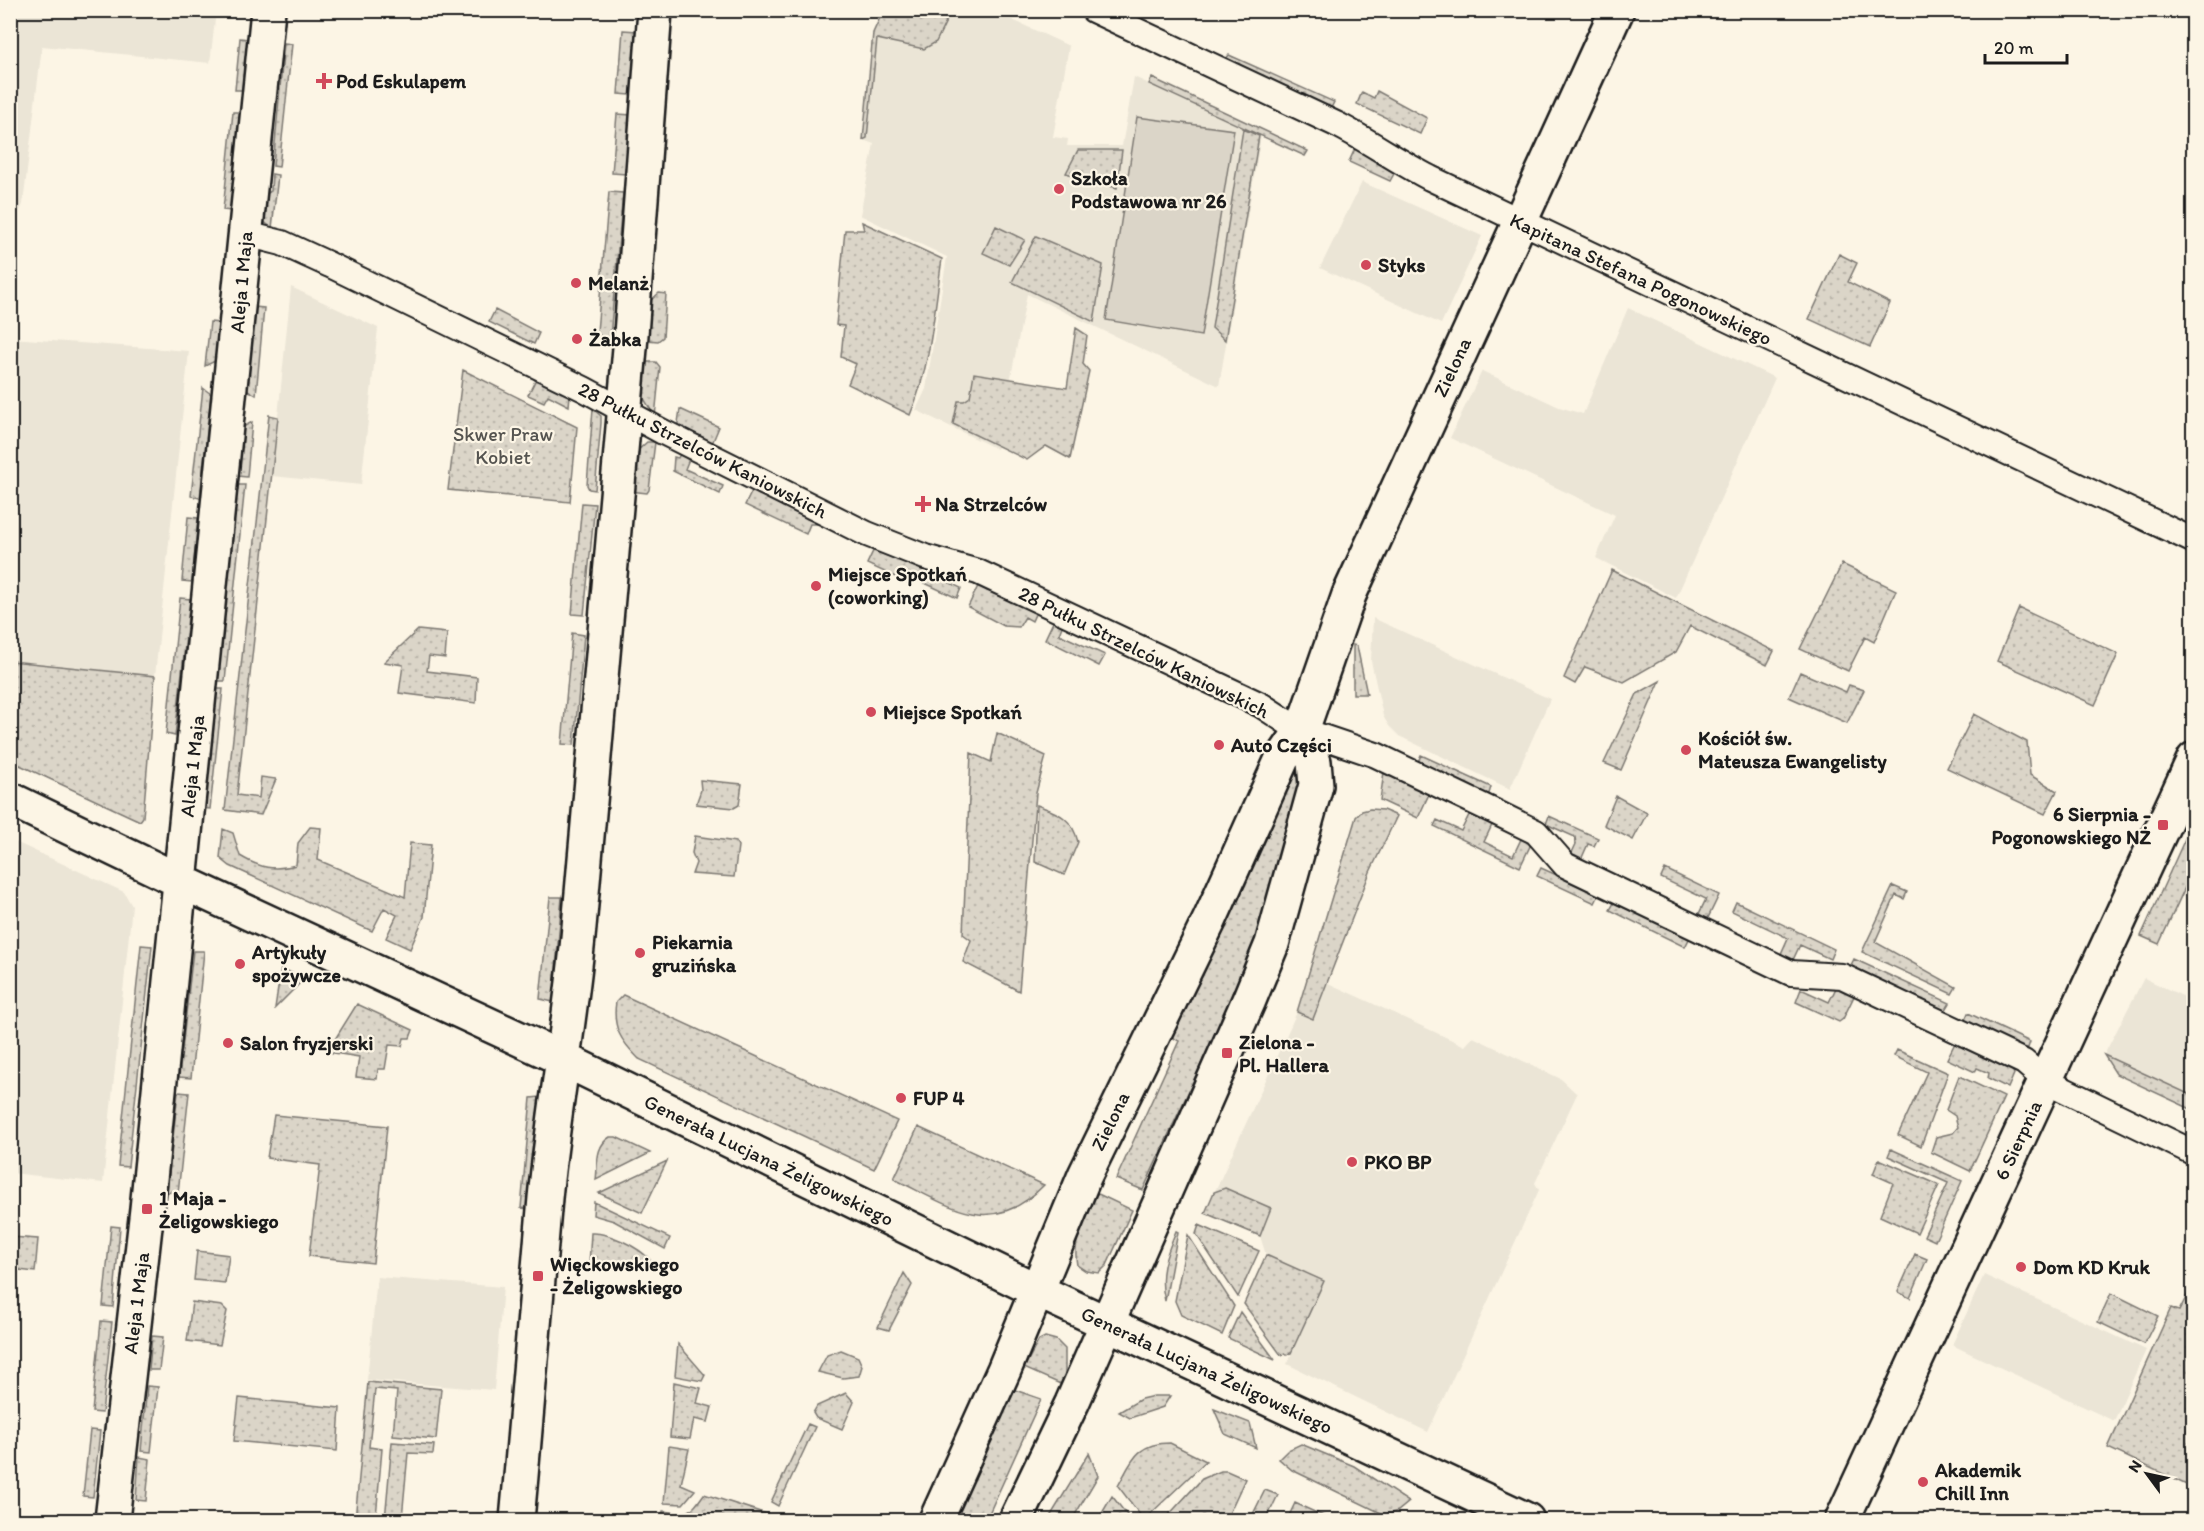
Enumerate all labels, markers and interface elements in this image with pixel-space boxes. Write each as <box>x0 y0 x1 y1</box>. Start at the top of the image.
scale bar <box>1985 27 2068 65</box>
text: 20 m <box>1994 37 2034 59</box>
place label: Pod Eskulapem <box>336 69 466 94</box>
marker: Pod Eskulapem <box>317 74 331 88</box>
place label: Szkoła Podstawowa nr 26 <box>1071 166 1227 213</box>
marker: Szkoła Podstawowa nr 26 <box>1052 182 1066 196</box>
street label: Kapitana Stefana Pogonowskiego <box>1506 208 1776 350</box>
street label: Aleja 1 Maja <box>225 229 257 334</box>
place label: Styks <box>1378 253 1425 278</box>
marker: Styks <box>1359 258 1373 272</box>
place label: Melanż <box>588 271 649 295</box>
marker: Melanż <box>569 276 583 290</box>
place label: Żabka <box>589 327 641 351</box>
marker: Żabka <box>570 332 584 346</box>
street label: Zielona <box>1428 333 1476 401</box>
street label: 28 Pułku Strzelców Kaniowskich <box>575 377 832 523</box>
park label: Skwer Praw Kobiet <box>453 422 553 469</box>
place label: Na Strzelców <box>935 492 1047 516</box>
marker: Na Strzelców <box>916 497 930 511</box>
place label: Miejsce Spotkań (coworking) <box>828 562 967 610</box>
marker: Miejsce Spotkań (coworking) <box>809 579 823 593</box>
street label: 28 Pułku Strzelców Kaniowskich <box>1015 581 1274 723</box>
place label: Miejsce Spotkań <box>883 700 1022 725</box>
marker: Miejsce Spotkań <box>864 705 878 719</box>
street label: Aleja 1 Maja <box>175 713 209 818</box>
place label: Kościół św. Mateusza Ewangelisty <box>1698 726 1887 774</box>
place label: Auto Części <box>1230 733 1332 758</box>
marker: Auto Części <box>1212 738 1226 752</box>
marker: Kościół św. Mateusza Ewangelisty <box>1679 743 1693 757</box>
place label: 6 Sierpnia - Pogonowskiego NŻ <box>1992 802 2152 850</box>
marker: 6 Sierpnia - Pogonowskiego NŻ <box>2156 818 2170 832</box>
place label: Piekarnia gruzińska <box>652 930 737 978</box>
place label: Artykuły spożywcze <box>251 940 342 988</box>
marker: Piekarnia gruzińska <box>633 946 647 960</box>
marker: Artykuły spożywcze <box>233 957 247 971</box>
place label: Zielona - Pl. Hallera <box>1239 1030 1330 1077</box>
place label: Salon fryzjerski <box>240 1031 373 1056</box>
marker: Salon fryzjerski <box>221 1036 235 1050</box>
marker: Zielona - Pl. Hallera <box>1220 1046 1234 1060</box>
place label: FUP 4 <box>913 1086 964 1110</box>
street label: Zielona <box>1085 1087 1135 1155</box>
street label: Generała Lucjana Żeligowskiego <box>640 1089 898 1231</box>
marker: FUP 4 <box>894 1091 908 1105</box>
street label: 6 Sierpnia <box>1989 1096 2047 1184</box>
place label: PKO BP <box>1364 1150 1432 1174</box>
marker: PKO BP <box>1345 1155 1359 1169</box>
place label: 1 Maja - Żeligowskiego <box>159 1186 279 1234</box>
marker: 1 Maja - Żeligowskiego <box>140 1202 154 1216</box>
street label: Aleja 1 Maja <box>118 1250 154 1355</box>
place label: Więckowskiego - Żeligowskiego <box>550 1252 682 1300</box>
place label: Dom KD Kruk <box>2033 1255 2150 1279</box>
marker: Dom KD Kruk <box>2014 1260 2028 1274</box>
marker: Więckowskiego - Żeligowskiego <box>531 1269 545 1283</box>
street label: Generała Lucjana Żeligowskiego <box>1077 1301 1337 1439</box>
north arrow <box>2117 1444 2177 1504</box>
text: N <box>2124 1456 2146 1476</box>
place label: Akademik Chill Inn <box>1934 1458 2022 1505</box>
marker: Akademik Chill Inn <box>1916 1475 1930 1489</box>

